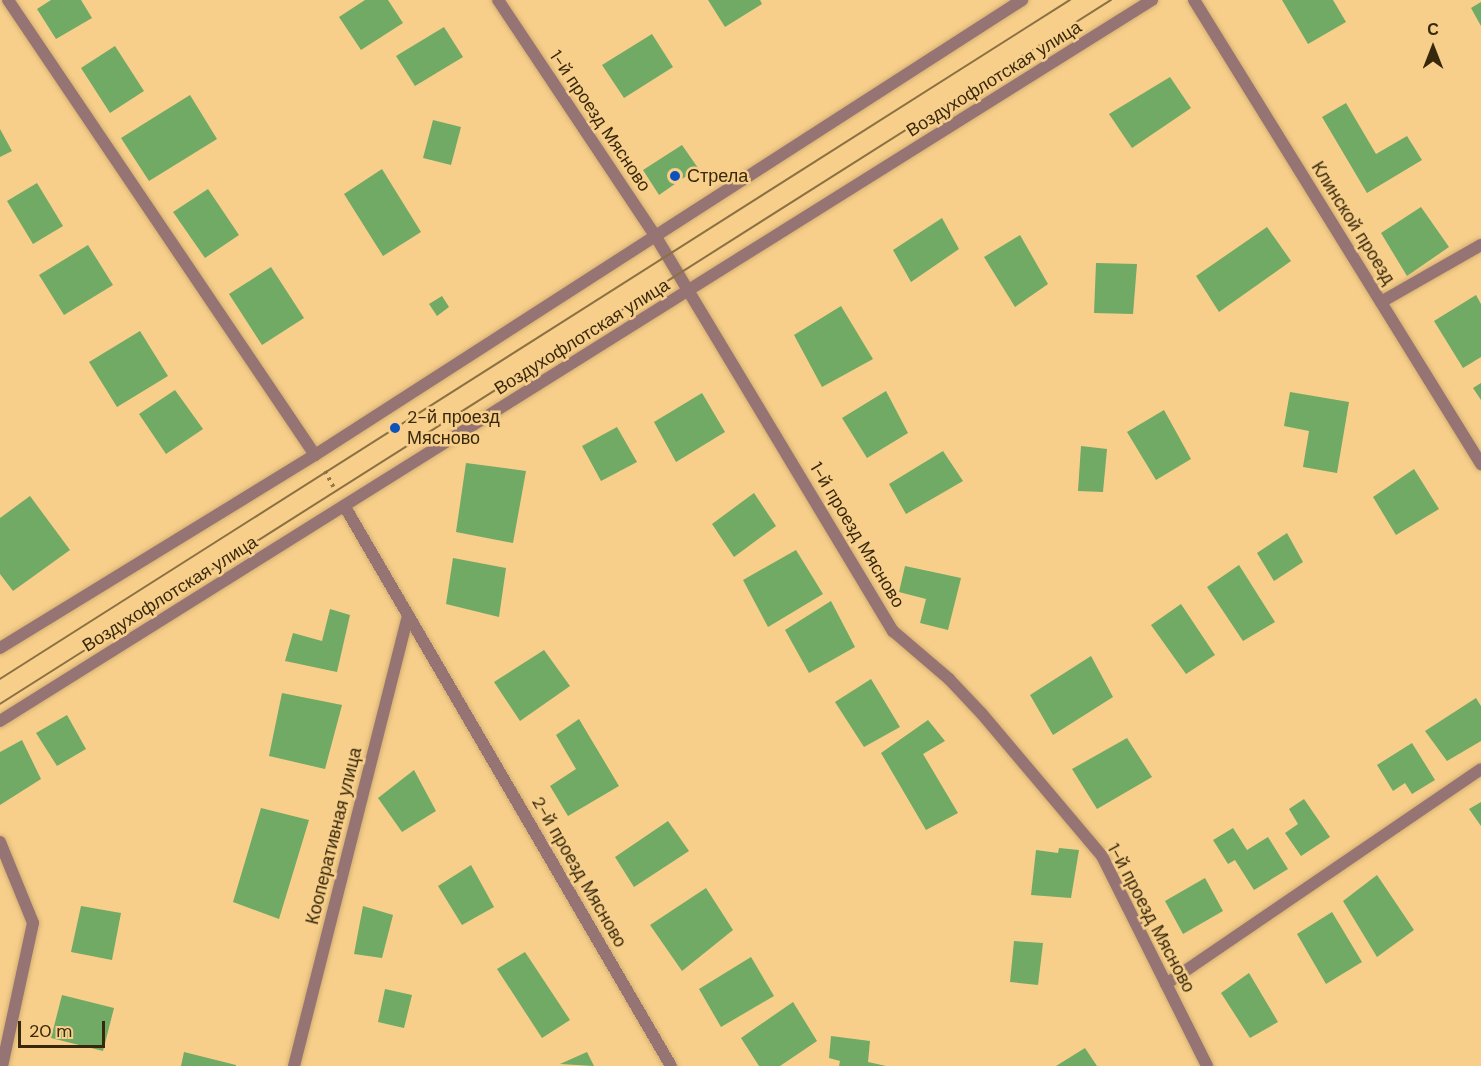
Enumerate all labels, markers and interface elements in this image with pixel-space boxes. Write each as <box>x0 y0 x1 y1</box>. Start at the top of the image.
street label: Воздухофлотская улица <box>903 16 1085 142</box>
north arrow <box>1403 18 1463 78</box>
text: С <box>1427 19 1439 40</box>
street label: 1-й проезд Мясново <box>545 46 655 196</box>
street label: Клинской проезд <box>1307 158 1399 288</box>
place label: Стрела <box>687 165 748 187</box>
marker: Стрела <box>668 169 682 183</box>
street label: Воздухофлотская улица <box>491 274 673 400</box>
place label: 2-й проезд Мясново <box>407 407 500 450</box>
marker: 2-й проезд Мясново <box>388 421 402 435</box>
street label: 1-й проезд Мясново <box>805 458 909 612</box>
street label: Воздухофлотская улица <box>79 531 261 657</box>
street label: Кооперативная улица <box>302 745 366 927</box>
street label: 2-й проезд Мясново <box>527 793 631 951</box>
street label: 1-й проезд Мясново <box>1103 840 1199 996</box>
scale bar <box>21 1009 108 1047</box>
text: 20 m <box>29 1019 72 1043</box>

